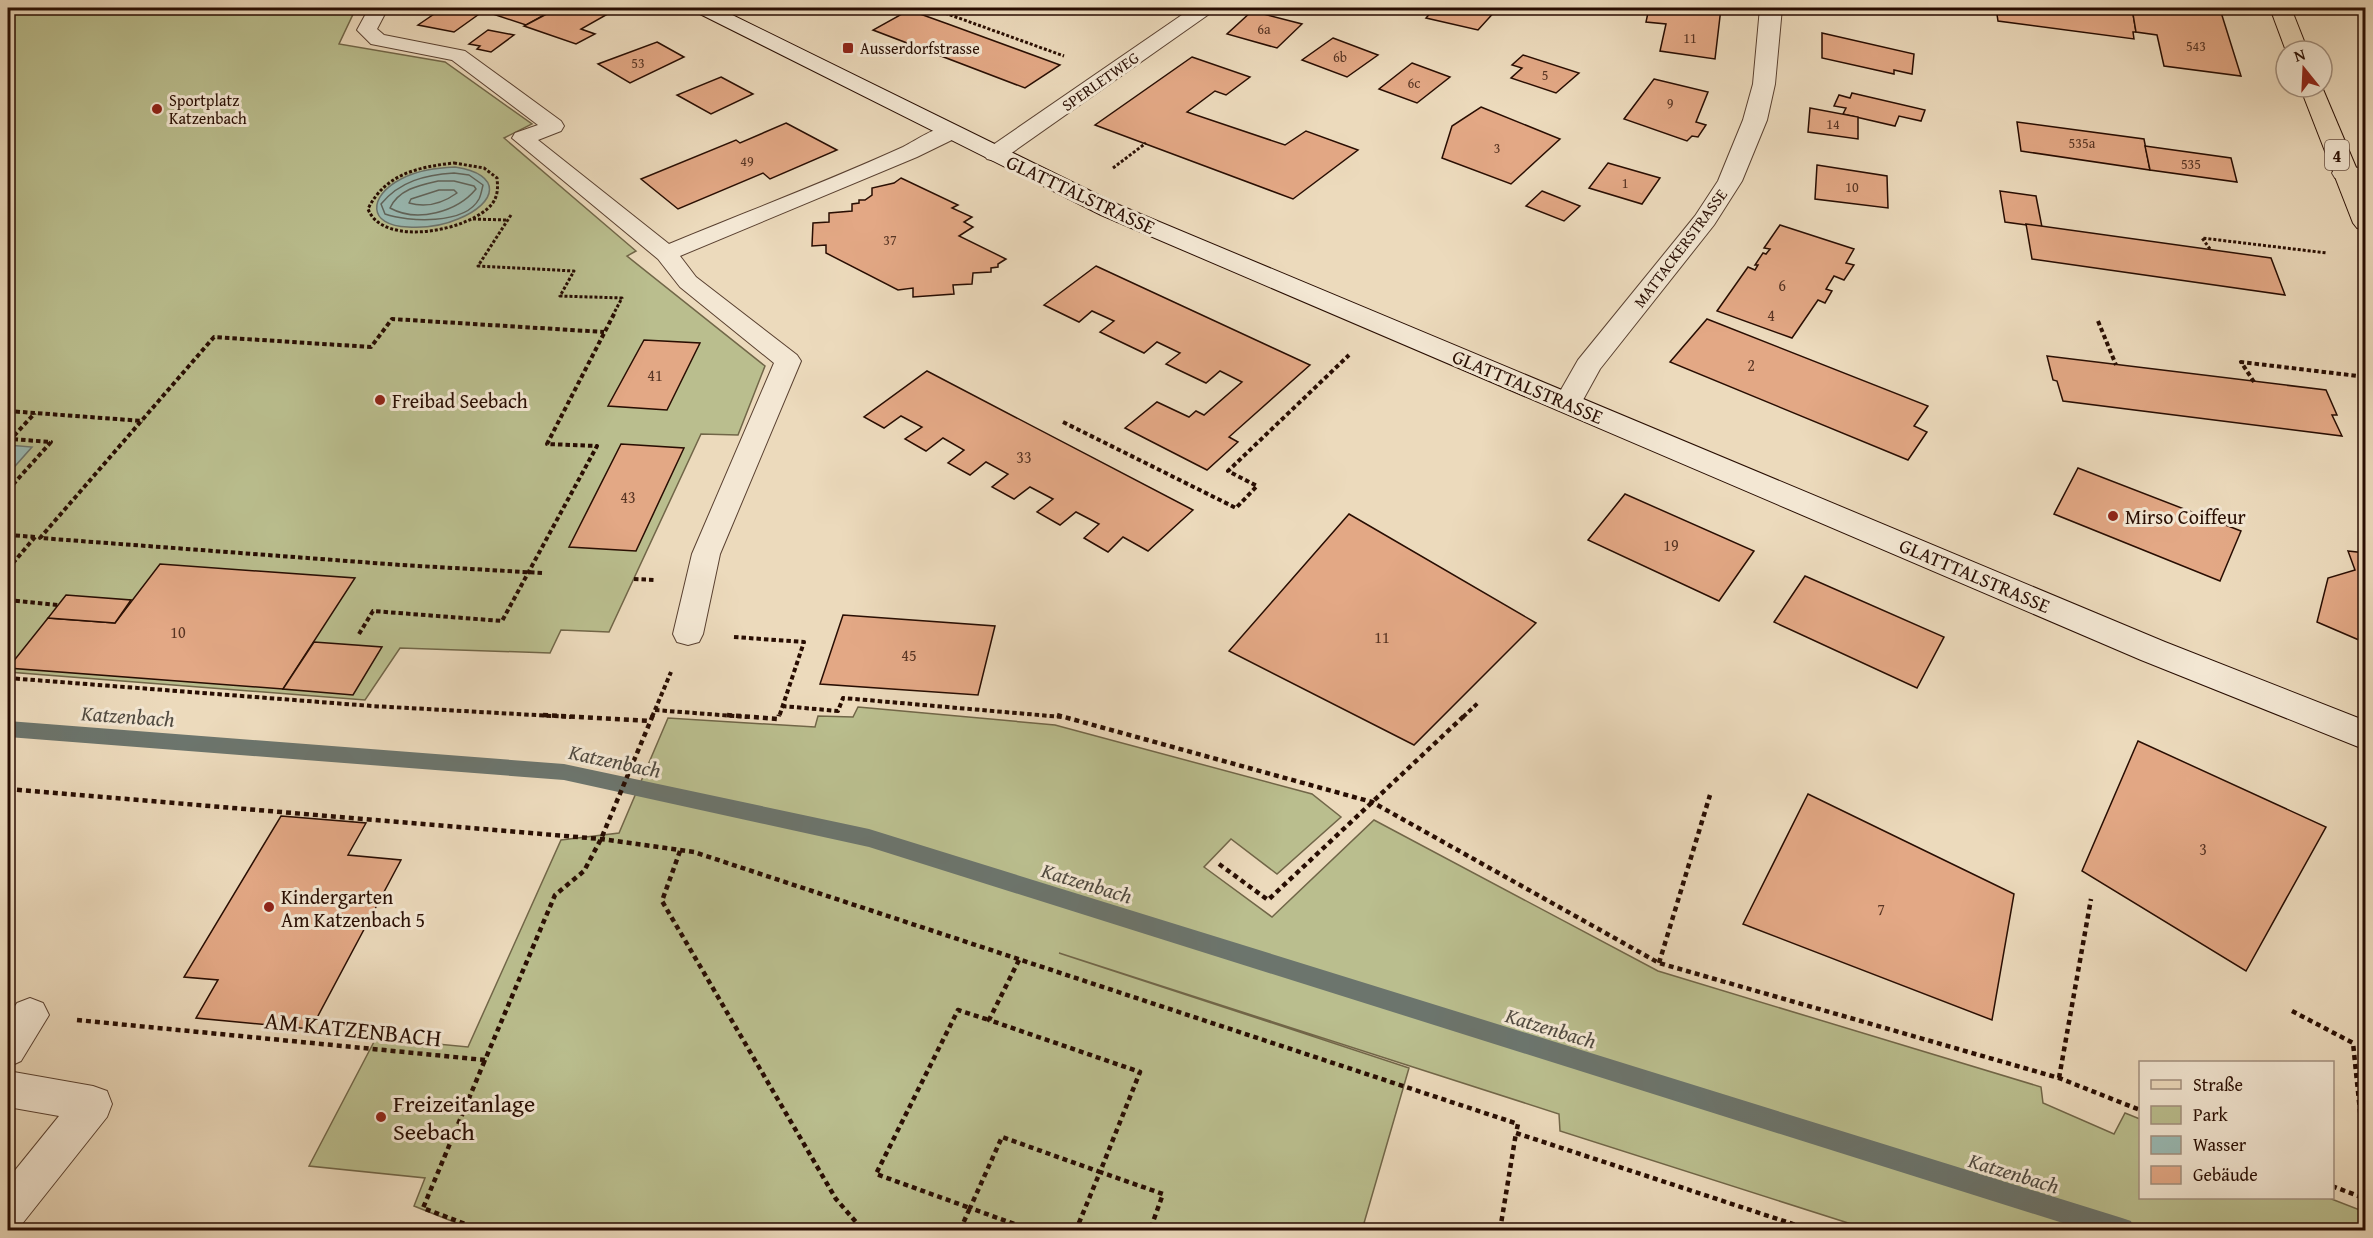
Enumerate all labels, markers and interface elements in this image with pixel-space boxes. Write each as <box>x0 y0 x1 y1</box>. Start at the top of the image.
house number: 6a <box>1257 19 1271 39</box>
house number: 11 <box>1683 28 1697 48</box>
place label: Ausserdorfstrasse <box>860 36 980 60</box>
house number: 543 <box>2186 36 2206 56</box>
north arrow <box>2274 39 2334 99</box>
marker: Ausserdorfstrasse <box>841 41 855 55</box>
text: N <box>2291 42 2308 68</box>
street label: SPERLETWEG <box>1056 45 1144 117</box>
house number: 6b <box>1333 47 1347 67</box>
house number: 53 <box>631 53 645 73</box>
house number: 5 <box>1542 65 1548 85</box>
house number: 6c <box>1408 73 1420 93</box>
place label: Sportplatz Katzenbach <box>169 88 247 130</box>
house number: 9 <box>1667 93 1674 113</box>
marker: Sportplatz Katzenbach <box>150 102 164 116</box>
house number: 14 <box>1826 114 1840 134</box>
house number: 535a <box>2069 133 2096 153</box>
house number: 3 <box>1494 138 1500 158</box>
road number: 4 <box>2325 140 2349 170</box>
street label: GLATTTALSTRASSE <box>1002 147 1160 241</box>
house number: 49 <box>740 151 754 171</box>
house number: 535 <box>2181 154 2201 174</box>
house number: 1 <box>1622 173 1628 193</box>
house number: 10 <box>1845 177 1859 197</box>
street label: MATTACKERSTRASSE <box>1627 184 1733 312</box>
house number: 37 <box>883 230 897 250</box>
house number: 6 <box>1778 273 1786 297</box>
house number: 4 <box>1767 303 1775 327</box>
street label: GLATTTALSTRASSE <box>1448 341 1608 431</box>
house number: 2 <box>1747 353 1755 377</box>
house number: 41 <box>647 363 663 387</box>
place label: Freibad Seebach <box>392 386 528 415</box>
marker: Freibad Seebach <box>373 393 387 407</box>
house number: 33 <box>1016 445 1032 469</box>
house number: 43 <box>620 485 636 509</box>
place label: Mirso Coiffeur <box>2125 502 2246 531</box>
marker: Mirso Coiffeur <box>2106 509 2120 523</box>
street label: GLATTTALSTRASSE <box>1895 530 2055 620</box>
house number: 19 <box>1663 533 1679 557</box>
house number: 10 <box>170 620 186 644</box>
house number: 11 <box>1374 625 1390 649</box>
house number: 45 <box>901 643 917 667</box>
water label: Katzenbach <box>79 697 176 735</box>
water label: Katzenbach <box>565 736 664 786</box>
house number: 3 <box>2199 837 2207 861</box>
water label: Katzenbach <box>1037 854 1137 912</box>
place label: Kindergarten Am Katzenbach 5 <box>281 882 425 934</box>
house number: 7 <box>1877 897 1885 921</box>
marker: Kindergarten Am Katzenbach 5 <box>262 900 276 914</box>
water label: Katzenbach <box>1501 999 1601 1057</box>
street label: AM KATZENBACH <box>263 1002 443 1056</box>
legend <box>2139 1061 2334 1199</box>
text: Straße <box>2193 1071 2243 1098</box>
place label: Freizeitanlage Seebach <box>393 1086 535 1149</box>
text: Park <box>2193 1101 2229 1128</box>
marker: Freizeitanlage Seebach <box>374 1110 388 1124</box>
text: Wasser <box>2193 1131 2247 1158</box>
water label: Katzenbach <box>1964 1144 2064 1202</box>
text: Gebäude <box>2193 1161 2258 1188</box>

